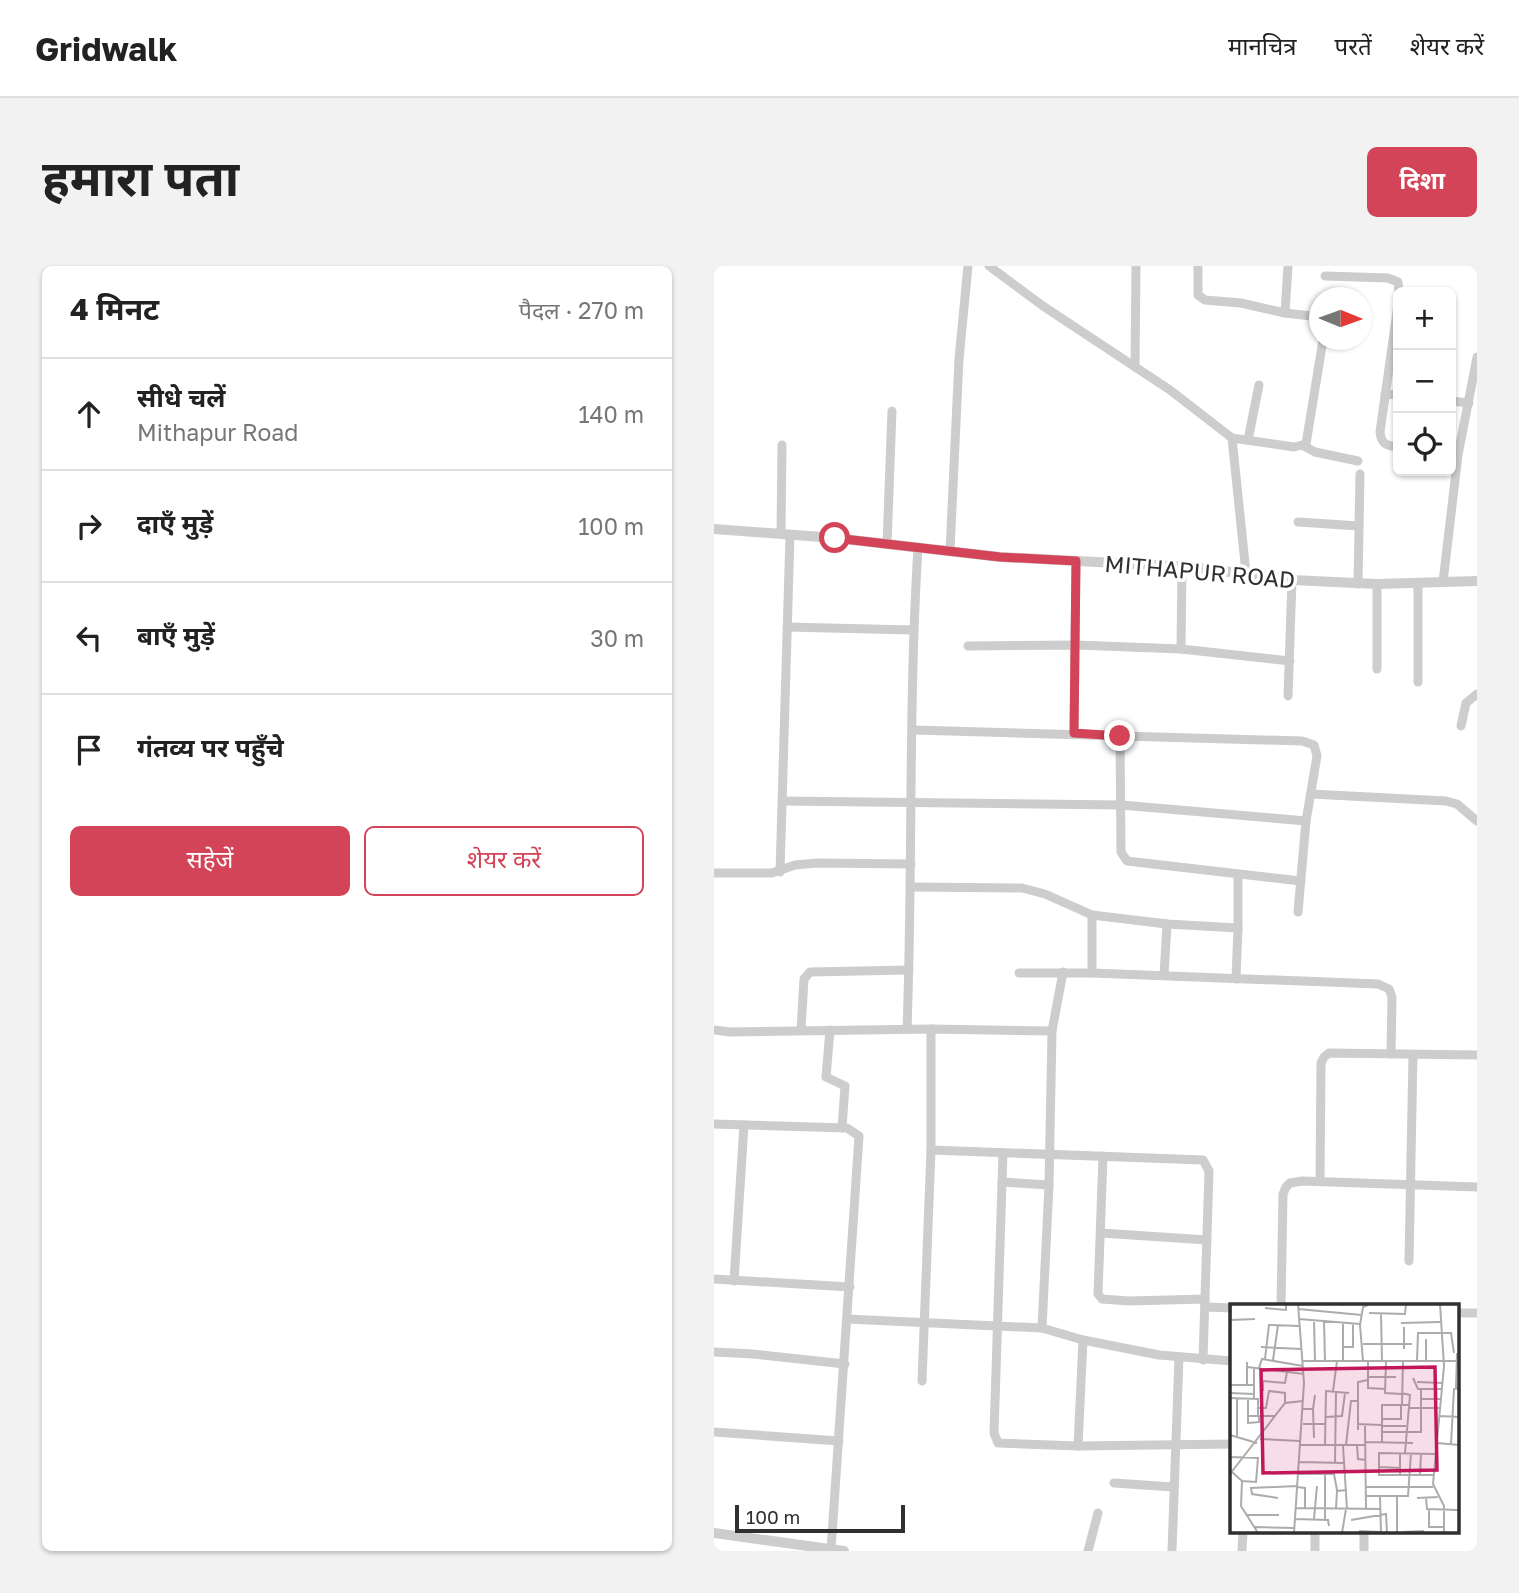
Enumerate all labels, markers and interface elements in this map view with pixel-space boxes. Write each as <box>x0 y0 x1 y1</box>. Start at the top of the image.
text: Gridwalk <box>35 29 177 68</box>
text: मानचित्र <box>1228 31 1297 60</box>
text: परतें <box>1335 31 1372 60</box>
text: शेयर करें <box>1410 31 1484 60</box>
button: दिशा <box>1367 147 1477 217</box>
text: हमारा पता <box>42 148 239 207</box>
north arrow <box>1309 287 1372 350</box>
map controls <box>1393 287 1456 476</box>
button: + <box>1393 287 1456 350</box>
text: 4 मिनट <box>70 291 159 327</box>
text: पैदल · 270 m <box>519 296 644 324</box>
button: − <box>1393 350 1456 413</box>
text: सीधे चलें <box>137 382 225 413</box>
icon: ahead <box>70 395 108 433</box>
text: 140 m <box>578 400 644 428</box>
button: locate <box>1393 413 1456 476</box>
text: Mithapur Road <box>137 418 298 446</box>
icon: right <box>70 507 108 545</box>
text: दाएँ मुड़ें <box>137 508 213 539</box>
text: 100 m <box>578 512 644 540</box>
route start <box>819 522 850 553</box>
street label: MITHAPUR ROAD <box>1104 549 1296 593</box>
icon: left <box>70 619 108 657</box>
text: बाएँ मुड़ें <box>137 620 215 651</box>
text: 30 m <box>590 624 644 652</box>
route end <box>1104 720 1135 751</box>
icon: arrive <box>70 731 108 769</box>
text: गंतव्य पर पहुँचे <box>137 732 284 763</box>
button: सहेजें <box>70 826 350 896</box>
button: शेयर करें <box>364 826 644 896</box>
inset map <box>1230 1304 1460 1534</box>
scale bar <box>735 1502 905 1534</box>
text: 100 m <box>746 1505 800 1528</box>

